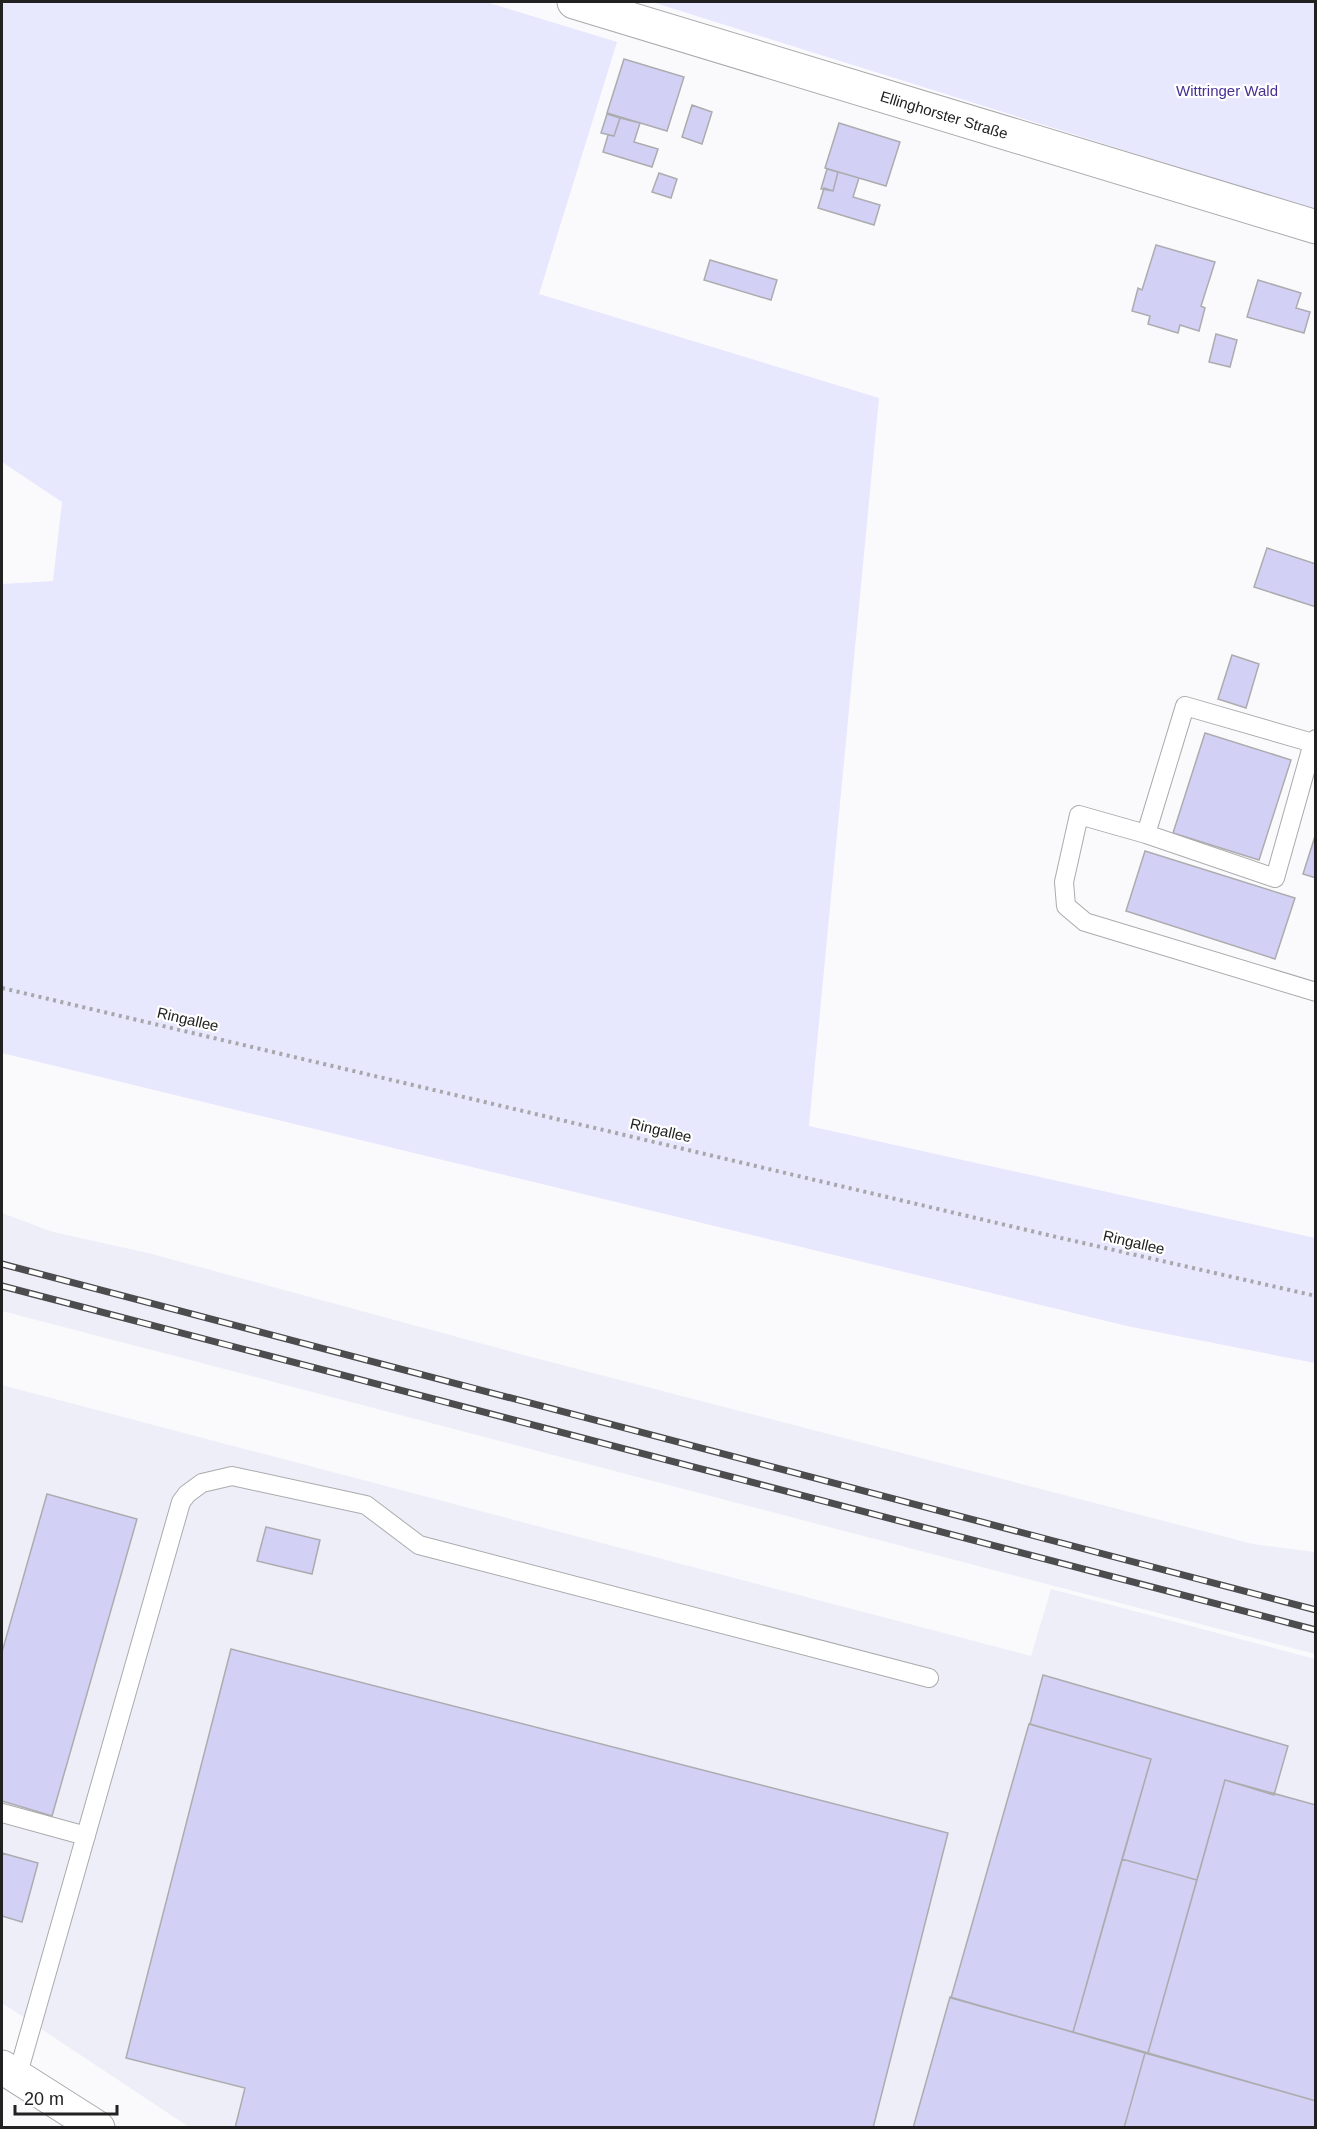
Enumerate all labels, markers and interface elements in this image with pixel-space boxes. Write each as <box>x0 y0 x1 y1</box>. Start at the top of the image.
park label: Wittringer Wald <box>1176 82 1278 99</box>
street label: Ellinghorster Straße <box>878 87 1010 142</box>
street label: Ringallee <box>156 1004 220 1034</box>
street label: Ringallee <box>629 1115 693 1145</box>
street label: Ringallee <box>1102 1227 1166 1257</box>
scale bar <box>15 2078 117 2116</box>
text: 20 m <box>24 2089 64 2109</box>

